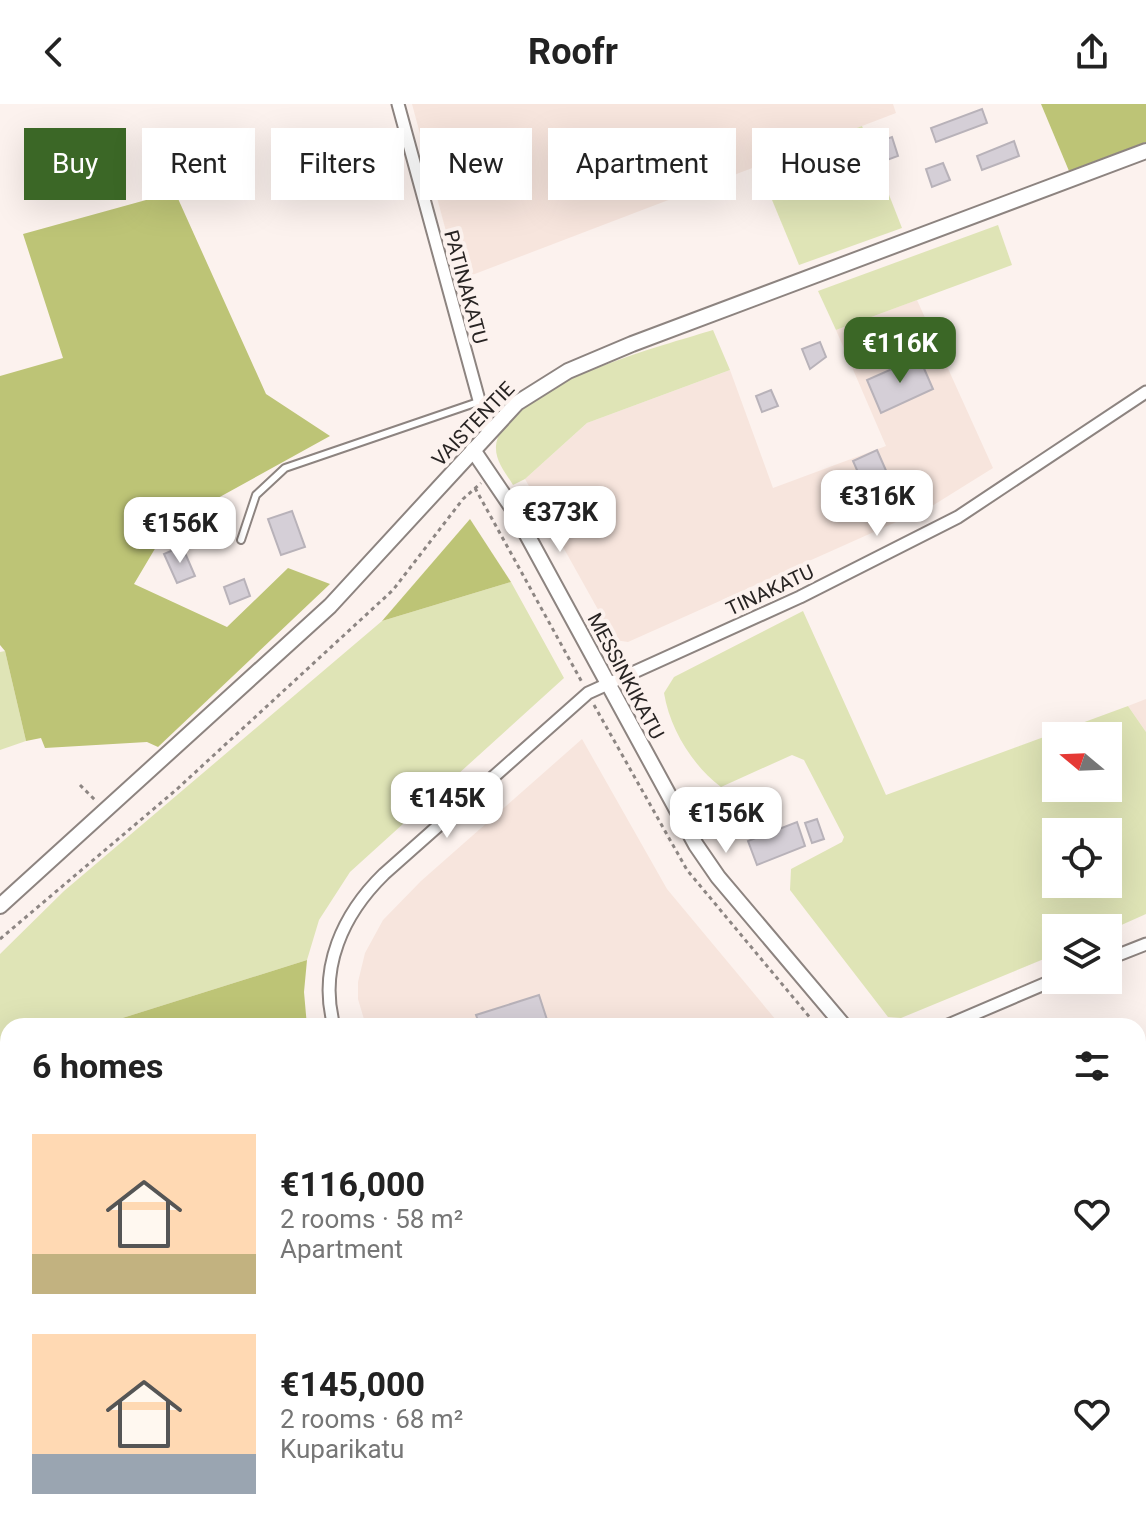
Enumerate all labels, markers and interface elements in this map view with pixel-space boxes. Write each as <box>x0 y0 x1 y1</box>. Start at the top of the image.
icon: back <box>32 30 76 74</box>
icon: share <box>1070 30 1114 74</box>
text: Roofr <box>528 31 618 73</box>
chip: Buy <box>24 128 126 200</box>
chip: Rent <box>142 128 255 200</box>
chip: Filters <box>271 128 404 200</box>
chip: New <box>420 128 532 200</box>
chip: Apartment <box>548 128 736 200</box>
chip: House <box>752 128 889 200</box>
street label: PATINAKATU <box>439 227 493 347</box>
pin: €116K <box>844 317 956 385</box>
text: €116K <box>862 328 938 358</box>
street label: VAISTENTIE <box>427 377 519 471</box>
pin: €316K <box>821 470 933 538</box>
text: €316K <box>839 481 915 511</box>
pin: €373K <box>504 486 616 554</box>
pin: €156K <box>124 497 236 565</box>
text: €373K <box>522 497 598 527</box>
text: €156K <box>142 508 218 538</box>
street label: TINAKATU <box>722 559 818 621</box>
street label: MESSINKIKATU <box>583 609 669 743</box>
north arrow <box>1042 722 1122 802</box>
map controls <box>1042 722 1122 994</box>
pin: €145K <box>391 772 503 840</box>
text: €145K <box>409 783 485 813</box>
pin: €156K <box>670 787 782 855</box>
text: €156K <box>688 798 764 828</box>
button: locate <box>1042 818 1122 898</box>
button: layers <box>1042 914 1122 994</box>
icon: filters <box>1070 1044 1114 1088</box>
text: 6 homes <box>32 1046 163 1086</box>
text: €116,000 <box>280 1164 425 1204</box>
icon: home <box>96 1166 192 1262</box>
icon: heart <box>1070 1192 1114 1236</box>
text: 2 rooms · 58 m² <box>280 1204 463 1234</box>
text: Apartment <box>280 1234 403 1264</box>
text: €145,000 <box>280 1364 425 1404</box>
icon: home <box>96 1366 192 1462</box>
icon: heart <box>1070 1392 1114 1436</box>
text: 2 rooms · 68 m² <box>280 1404 463 1434</box>
text: Kuparikatu <box>280 1434 404 1464</box>

